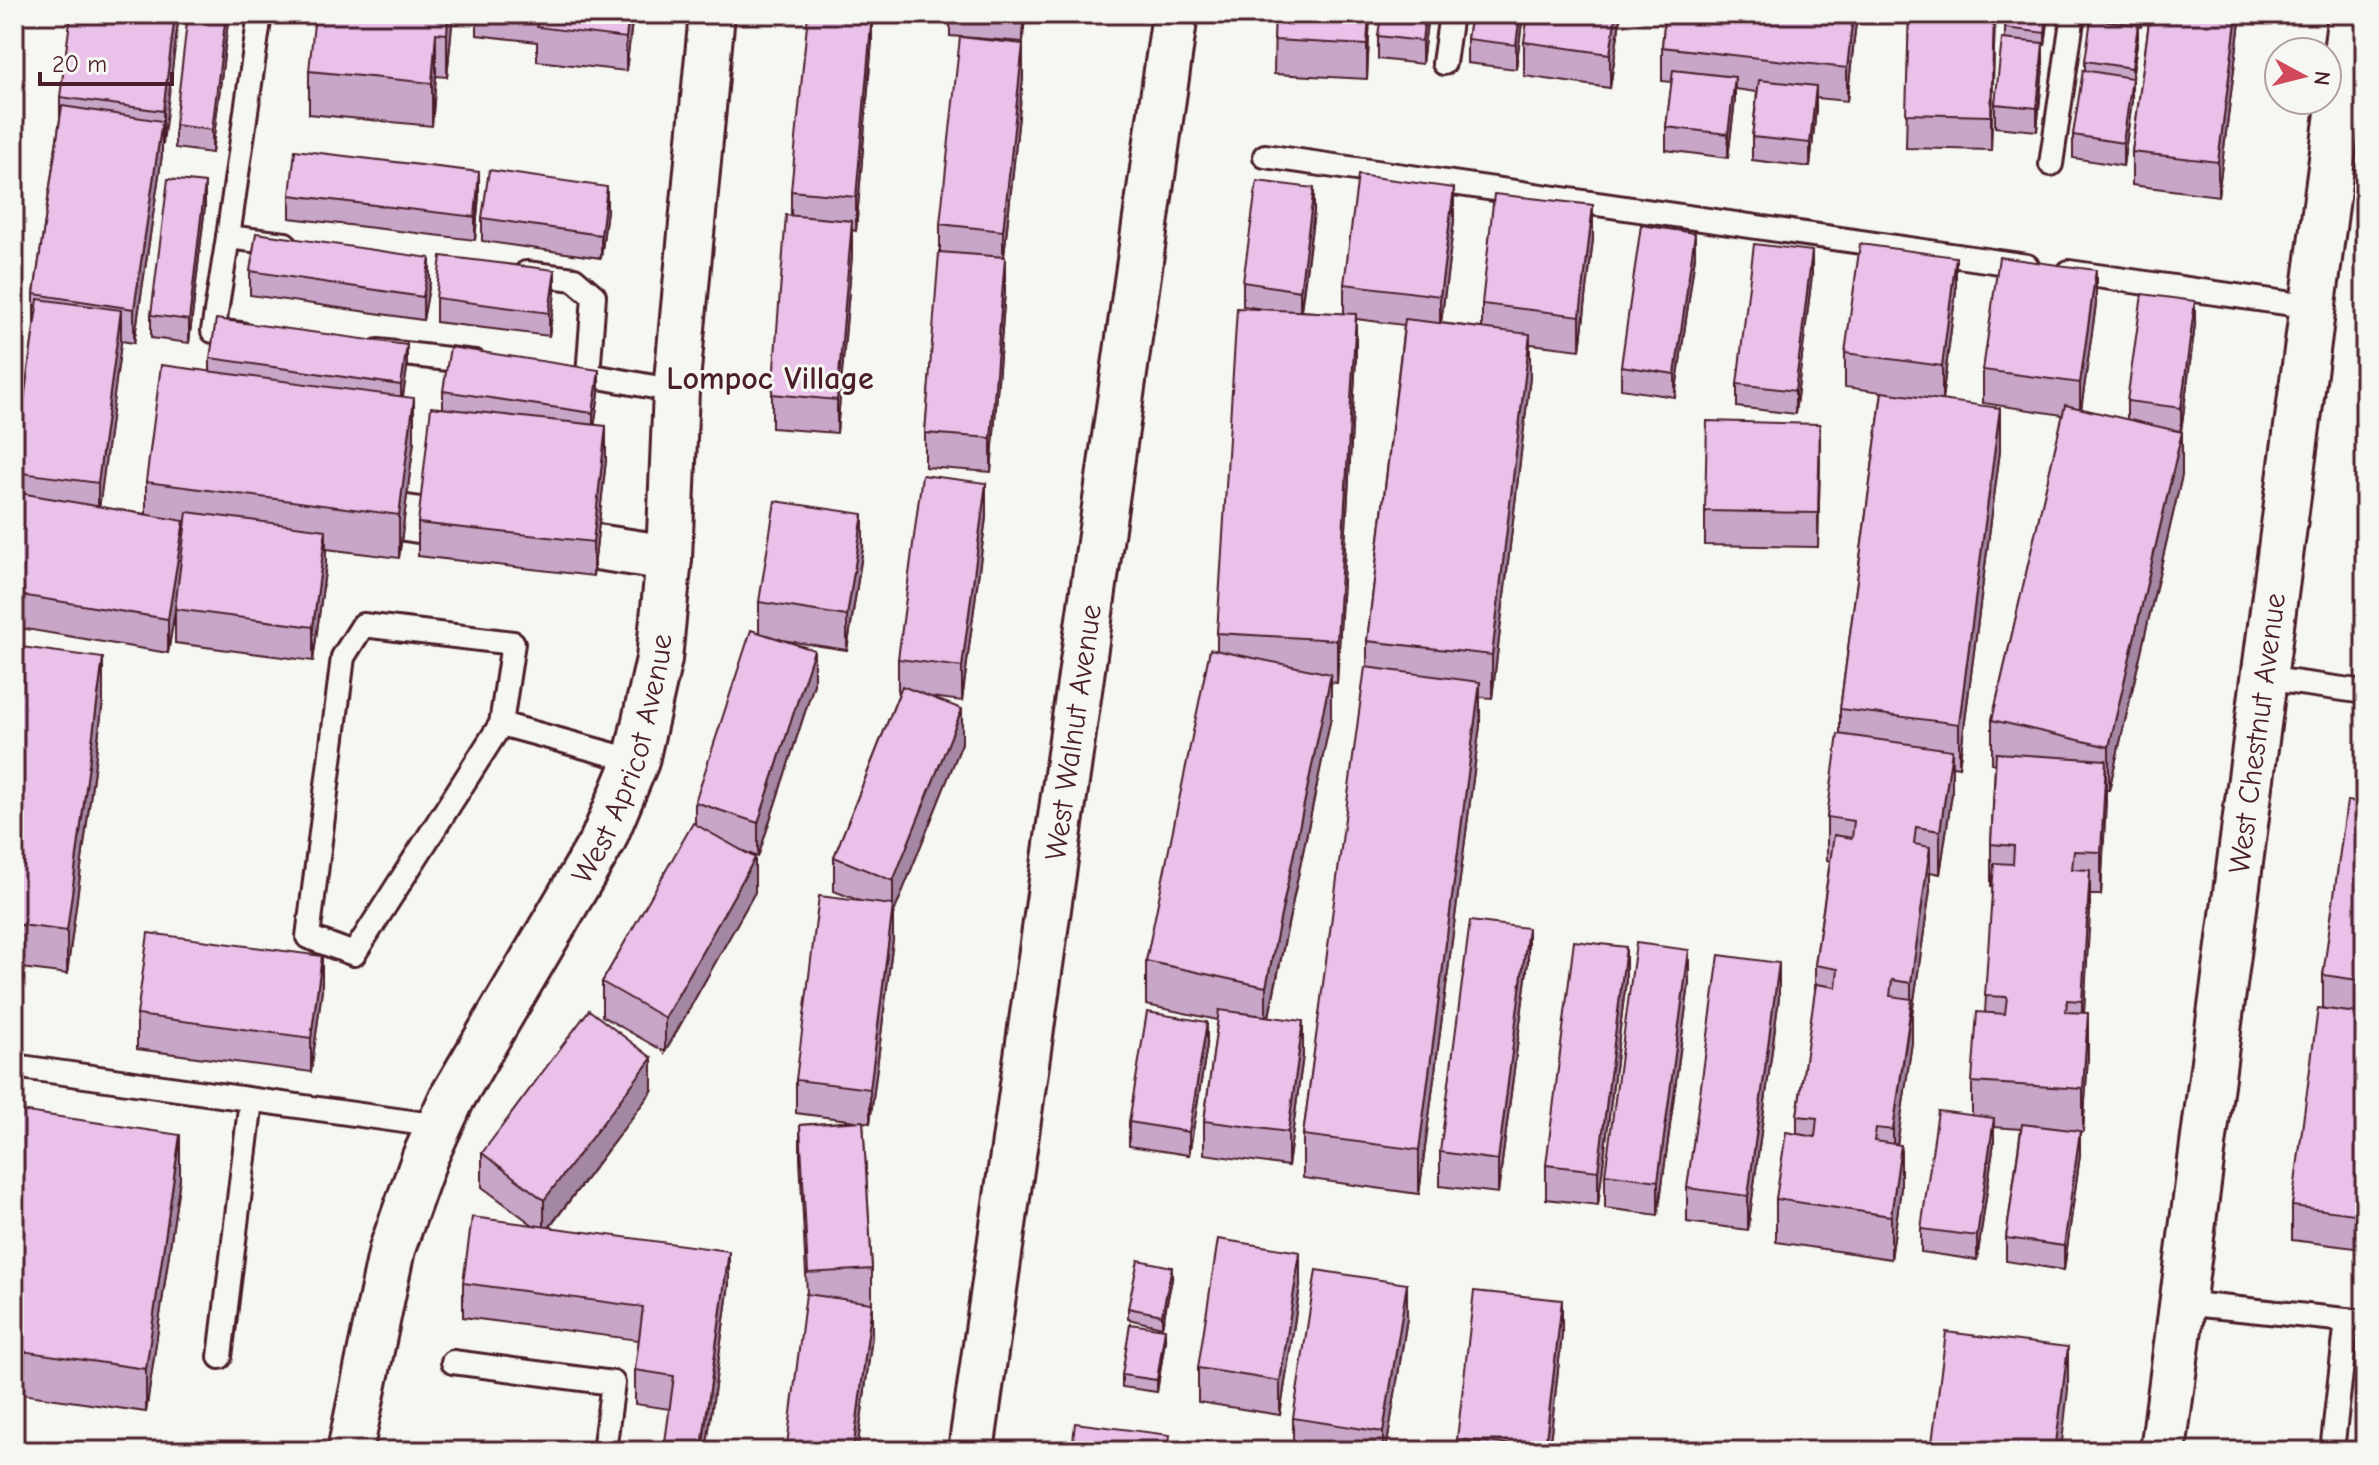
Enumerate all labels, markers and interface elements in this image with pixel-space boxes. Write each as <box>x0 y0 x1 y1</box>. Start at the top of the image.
scale bar <box>40 36 172 86</box>
north arrow <box>2263 36 2343 116</box>
text: 20 m <box>52 50 107 78</box>
text: N <box>2308 70 2336 87</box>
district label: Lompoc Village <box>666 360 874 397</box>
street label: West Chestnut Avenue <box>2221 591 2293 876</box>
street label: West Walnut Avenue <box>1038 602 1109 862</box>
street label: West Apricot Avenue <box>564 632 679 889</box>

